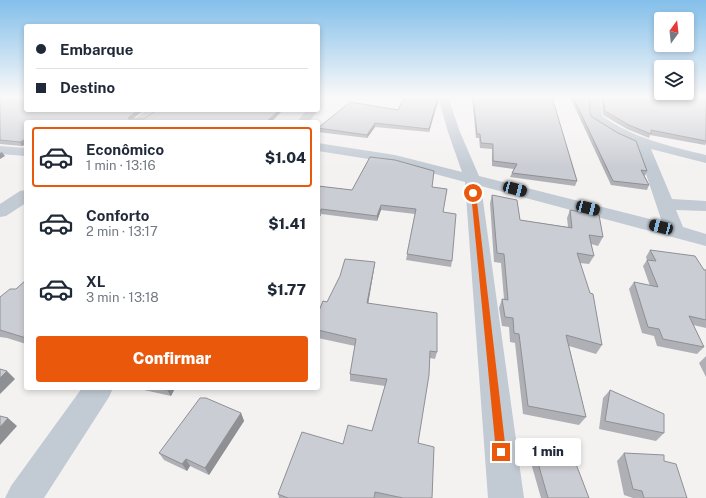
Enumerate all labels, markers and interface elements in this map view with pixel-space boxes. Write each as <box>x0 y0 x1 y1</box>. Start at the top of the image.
north arrow <box>654 12 694 52</box>
map controls <box>654 12 694 100</box>
text: Embarque <box>60 41 133 58</box>
button: layers <box>654 60 694 100</box>
text: Destino <box>60 79 115 96</box>
icon: car <box>38 139 74 175</box>
text: Econômico <box>86 141 164 158</box>
text: $1.04 <box>265 149 306 166</box>
text: 1 min · 13:16 <box>86 158 156 173</box>
car <box>502 180 528 198</box>
route start <box>464 184 482 202</box>
car <box>575 199 601 217</box>
icon: car <box>38 205 74 241</box>
text: Conforto <box>86 207 149 224</box>
text: $1.41 <box>268 215 306 232</box>
car <box>648 218 674 236</box>
text: 2 min · 13:17 <box>86 224 158 239</box>
icon: car <box>38 271 74 307</box>
text: XL <box>86 273 105 290</box>
text: $1.77 <box>267 281 306 298</box>
text: 3 min · 13:18 <box>86 290 159 305</box>
button: Confirmar <box>36 336 308 382</box>
callout: 1 min <box>515 438 581 466</box>
route end <box>492 443 510 461</box>
text: 1 min <box>532 444 564 459</box>

